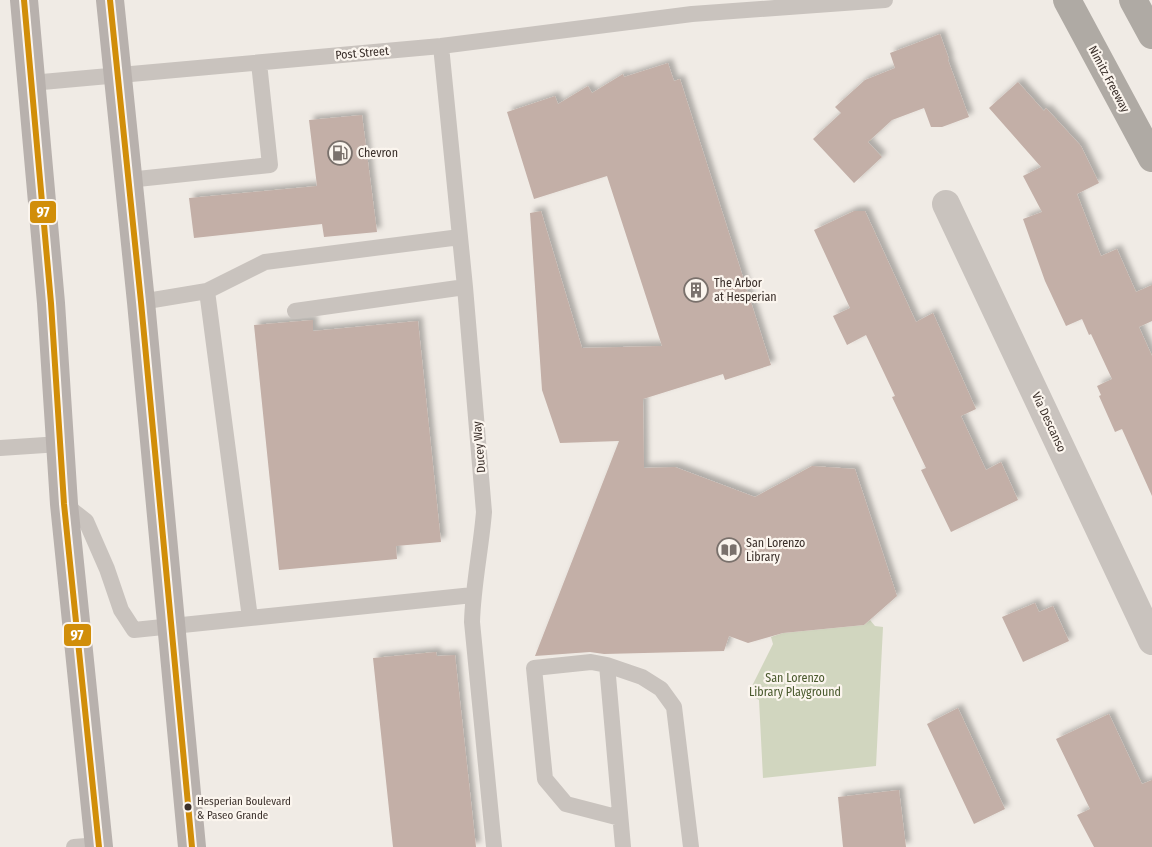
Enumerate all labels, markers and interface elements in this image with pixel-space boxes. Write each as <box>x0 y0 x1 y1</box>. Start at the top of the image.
street label: Nimitz Freeway <box>1086 43 1133 115</box>
street label: Post Street <box>335 44 389 62</box>
fuel station icon: Chevron <box>327 140 353 166</box>
place label: Chevron <box>358 146 398 160</box>
line badge: 97 <box>29 200 57 224</box>
text: 97 <box>36 204 50 221</box>
place label: The Arbor at Hesperian <box>714 276 777 304</box>
building icon: The Arbor at Hesperian <box>683 277 709 303</box>
street label: Via Descanso <box>1029 390 1069 454</box>
street label: Ducey Way <box>470 420 488 473</box>
place label: San Lorenzo Library <box>746 536 805 564</box>
library icon: San Lorenzo Library <box>716 537 742 563</box>
line badge: 97 <box>63 623 92 647</box>
text: 97 <box>70 627 84 644</box>
park label: San Lorenzo Library Playground <box>749 671 841 699</box>
place label: Hesperian Boulevard & Paseo Grande <box>197 795 291 822</box>
marker: Hesperian Boulevard & Paseo Grande <box>183 802 193 812</box>

